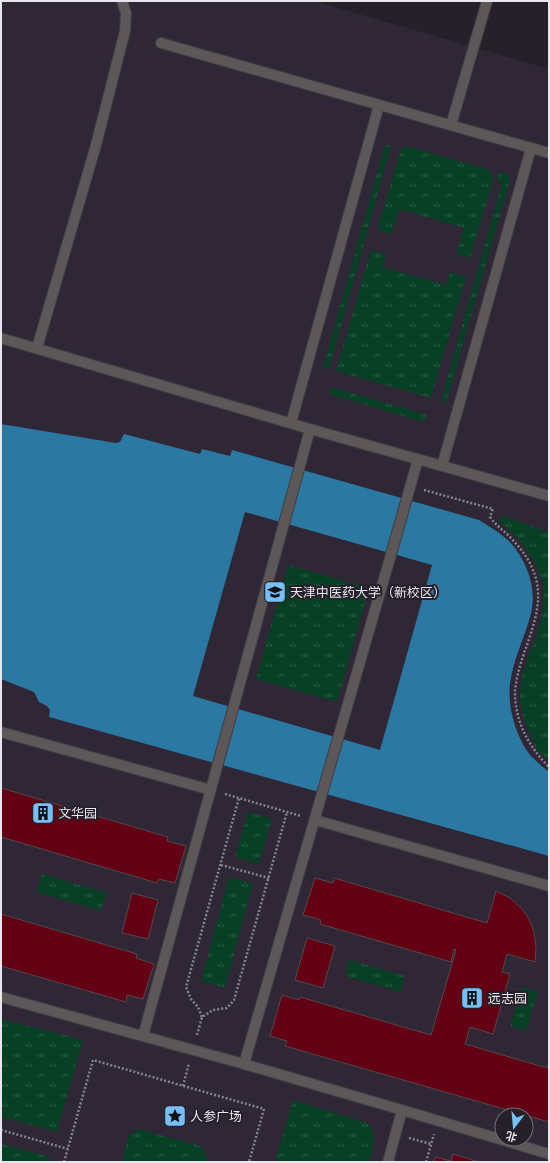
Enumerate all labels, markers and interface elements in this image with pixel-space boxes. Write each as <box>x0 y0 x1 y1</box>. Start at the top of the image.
school or university icon: 天津中医药大学（新校区） <box>262 579 288 605</box>
place label: 天津中医药大学（新校区） <box>290 585 446 600</box>
building icon: 文华园 <box>30 800 56 826</box>
place label: 文华园 <box>58 806 97 821</box>
building icon: 远志园 <box>459 985 485 1011</box>
place label: 远志园 <box>488 991 527 1006</box>
place icon: 人参广场 <box>162 1103 188 1129</box>
north arrow <box>494 1107 534 1147</box>
place label: 人参广场 <box>190 1109 242 1124</box>
text: 北 <box>504 1129 518 1144</box>

